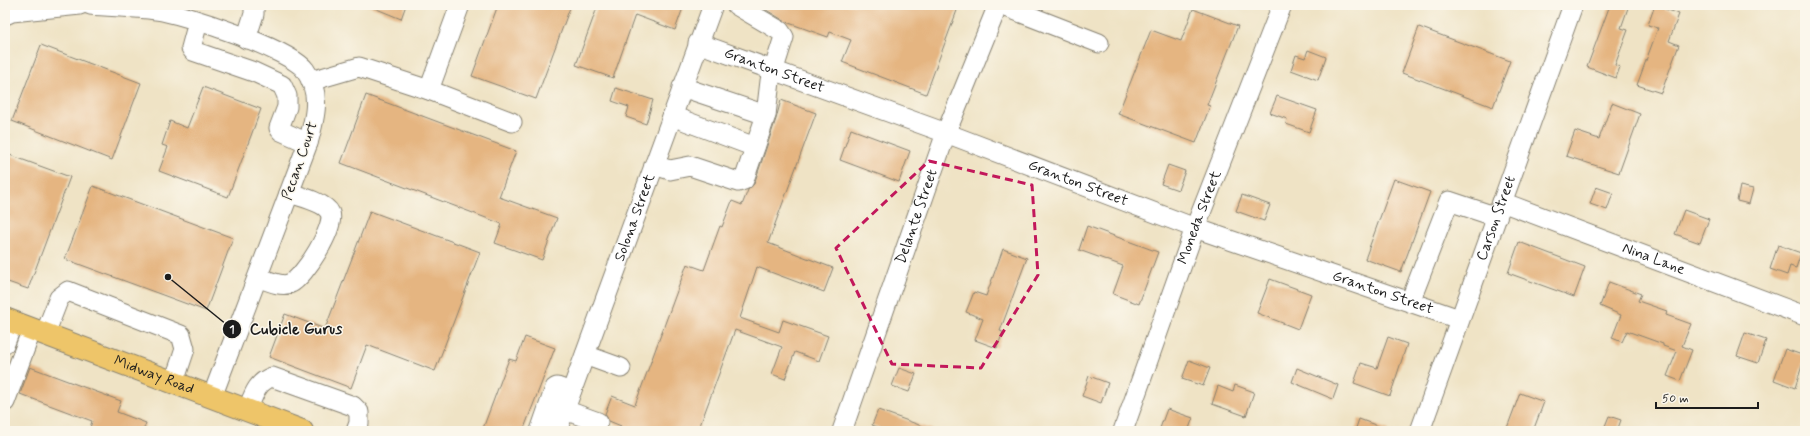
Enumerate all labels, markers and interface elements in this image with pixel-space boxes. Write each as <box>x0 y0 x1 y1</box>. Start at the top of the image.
street label: Granton Street <box>721 43 827 98</box>
street label: Pecan Court <box>277 119 323 203</box>
street label: Granton Street <box>1025 155 1131 211</box>
street label: Delante Street <box>891 166 943 267</box>
street label: Moneda Street <box>1173 167 1227 267</box>
street label: Solona Street <box>610 171 660 264</box>
street label: Carson Street <box>1472 173 1521 264</box>
street label: Nina Lane <box>1619 238 1688 280</box>
street label: Granton Street <box>1330 266 1436 319</box>
callout: Cubicle Gurus <box>222 315 349 343</box>
text: Cubicle Gurus <box>250 319 343 340</box>
text: 1 <box>229 322 235 338</box>
street label: Midway Road <box>111 351 197 399</box>
scale bar <box>1656 384 1758 410</box>
text: 50 m <box>1662 391 1689 407</box>

